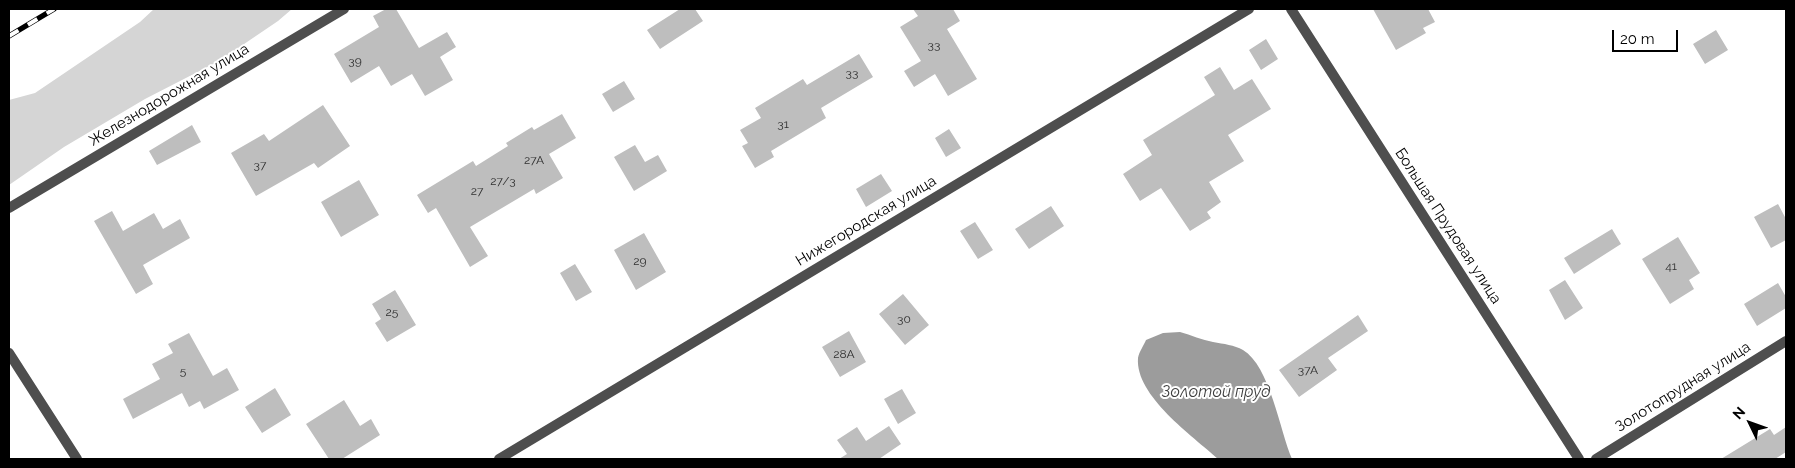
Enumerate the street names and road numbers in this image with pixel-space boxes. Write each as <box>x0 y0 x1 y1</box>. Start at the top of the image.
street label: Железнодорожная улица <box>86 40 252 150</box>
street label: Большая Прудовая улица <box>1391 145 1505 307</box>
street label: Нижегородская улица <box>792 172 940 270</box>
street label: Золотопрудная улица <box>1612 338 1754 436</box>

